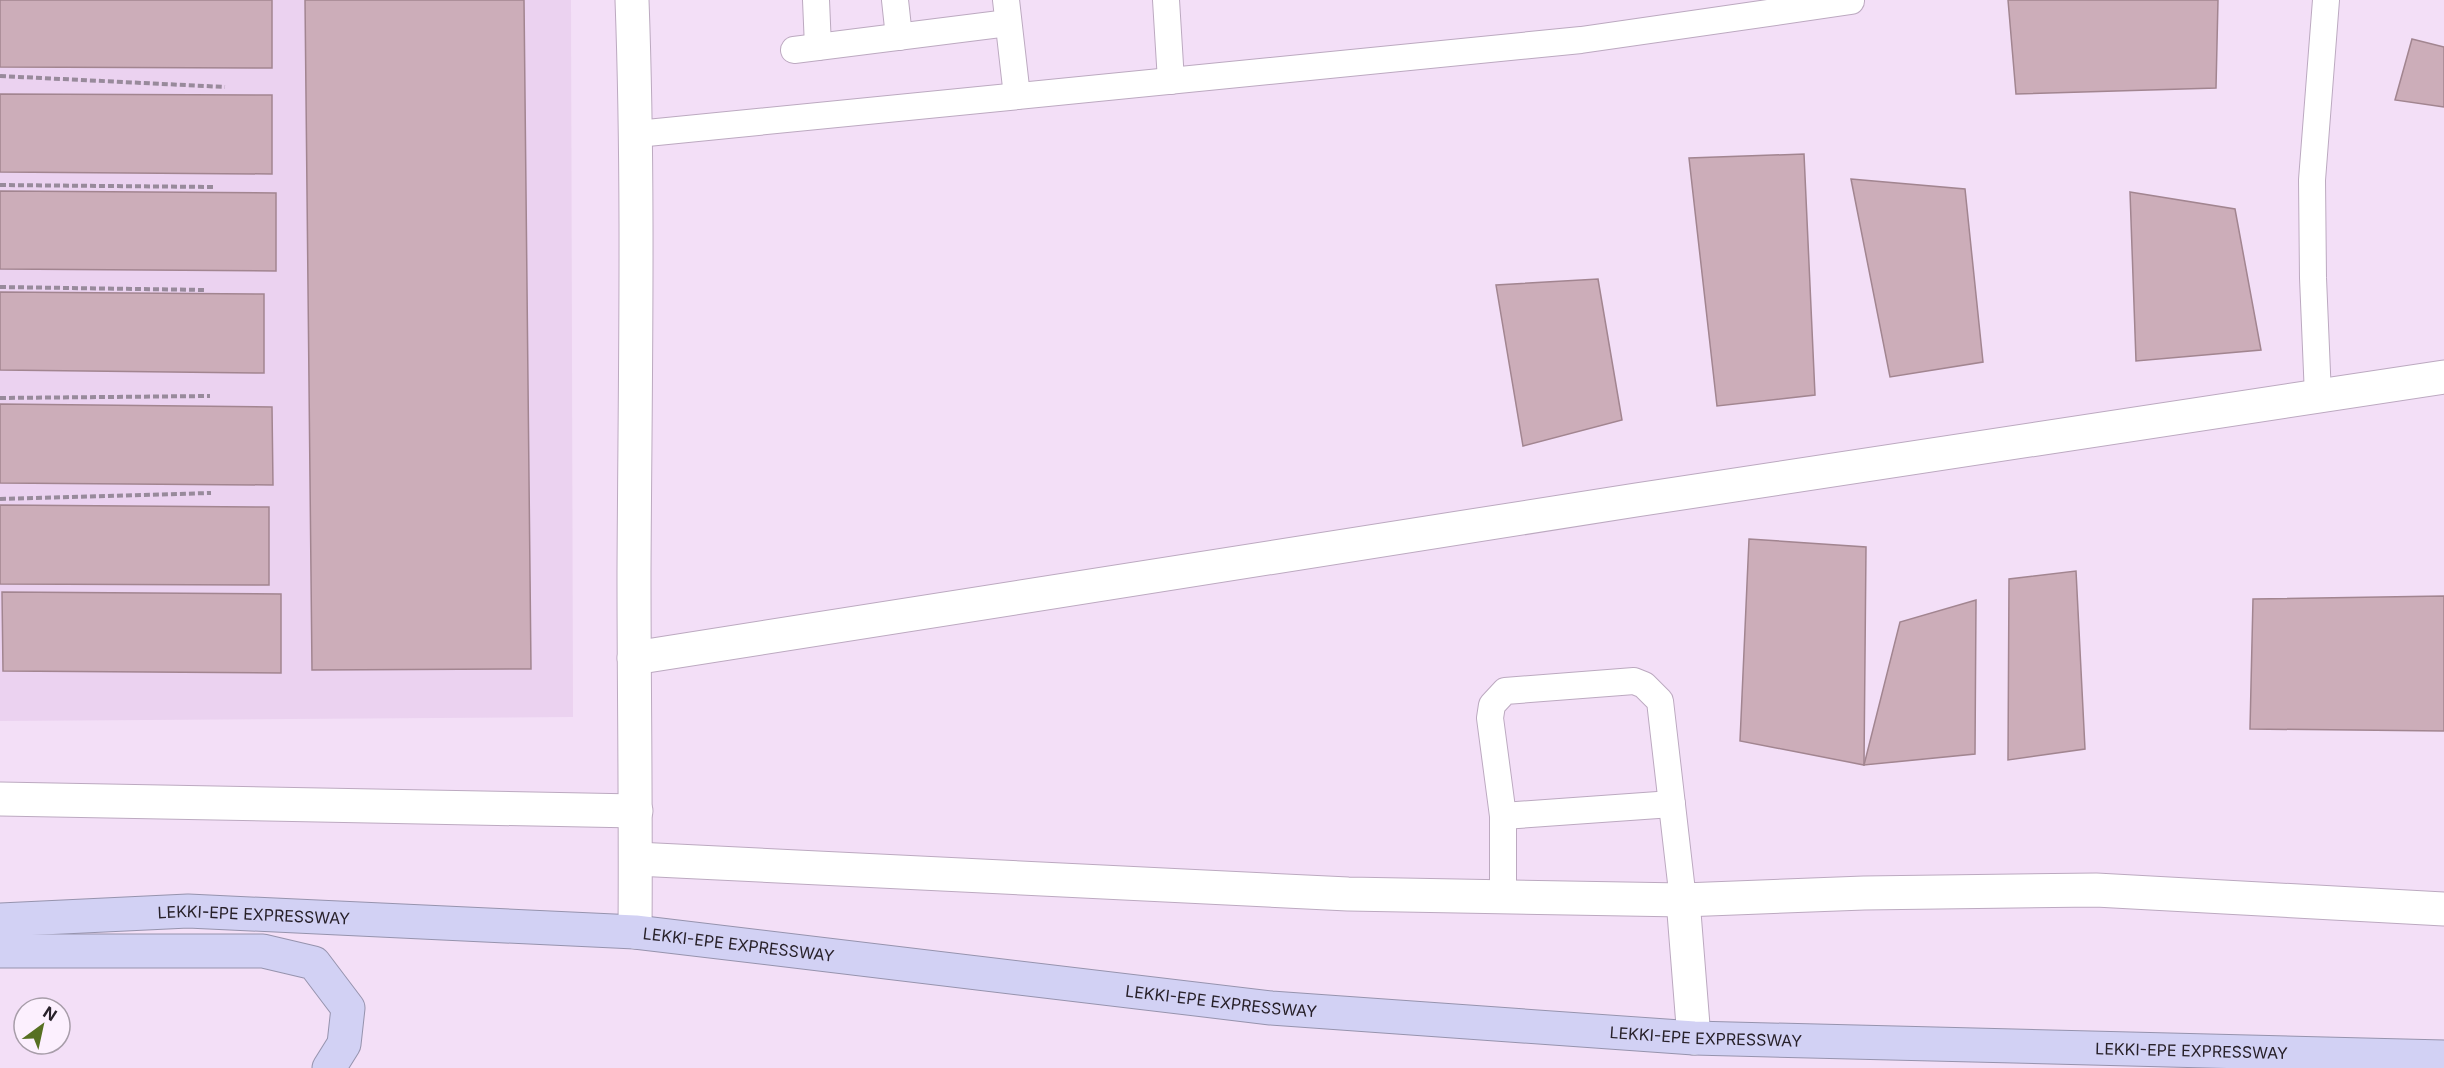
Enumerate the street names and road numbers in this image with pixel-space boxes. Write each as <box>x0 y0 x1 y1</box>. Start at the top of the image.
street label: LEKKI-EPE EXPRESSWAY <box>157 901 351 929</box>
street label: LEKKI-EPE EXPRESSWAY <box>642 923 835 966</box>
street label: LEKKI-EPE EXPRESSWAY <box>1124 981 1318 1021</box>
street label: LEKKI-EPE EXPRESSWAY <box>1609 1022 1802 1051</box>
street label: LEKKI-EPE EXPRESSWAY <box>2095 1038 2288 1063</box>

